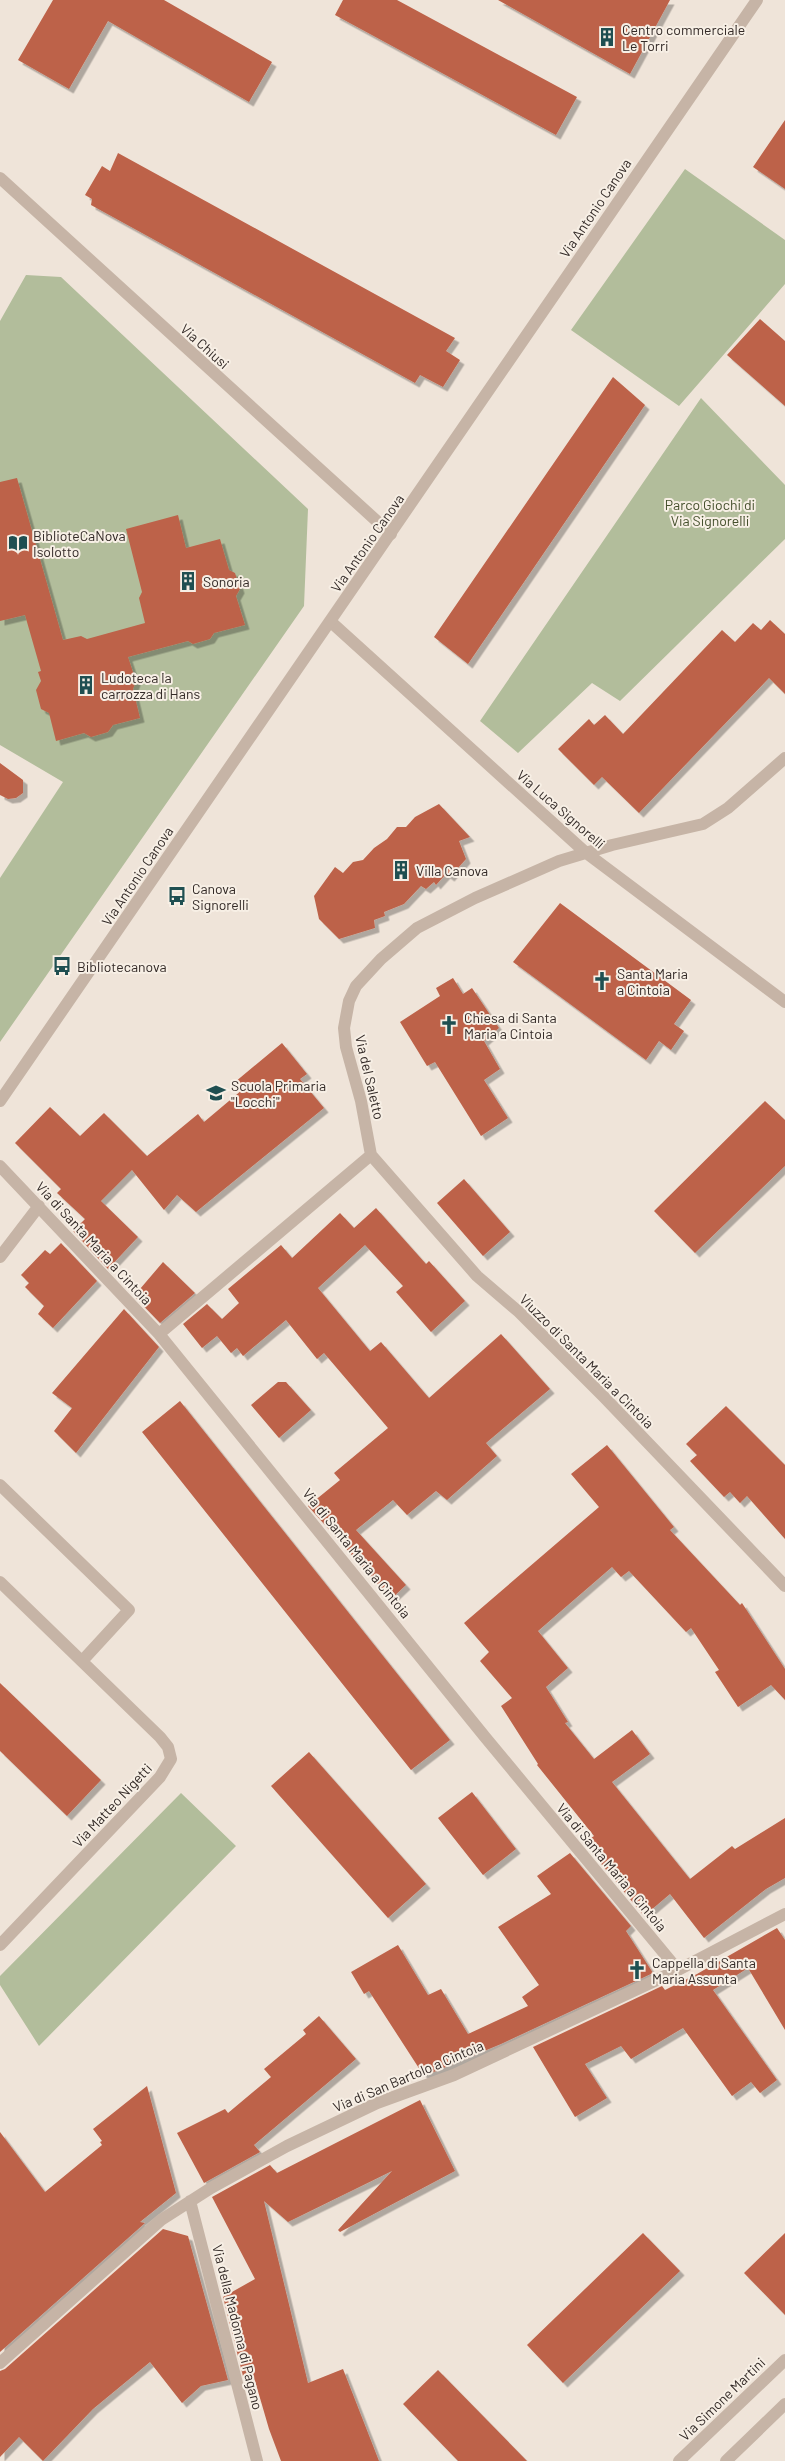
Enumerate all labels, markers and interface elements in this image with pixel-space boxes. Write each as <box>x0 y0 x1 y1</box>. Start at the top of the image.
place label: Centro commerciale Le Torri <box>622 21 745 54</box>
building icon: Centro commerciale Le Torri <box>596 26 618 48</box>
street label: Via Antonio Canova <box>556 155 634 261</box>
street label: Via Chiusi <box>177 320 233 372</box>
street label: Via Antonio Canova <box>327 491 407 595</box>
park label: Parco Giochi di Via Signorelli <box>665 496 755 529</box>
place label: BiblioteCaNova Isolotto <box>33 527 126 560</box>
library icon: BiblioteCaNova Isolotto <box>7 532 29 554</box>
building icon: Sonoria <box>177 570 199 592</box>
place label: Sonoria <box>203 573 250 590</box>
place label: Ludoteca la carrozza di Hans <box>101 669 200 702</box>
building icon: Ludoteca la carrozza di Hans <box>75 674 97 696</box>
street label: Via Luca Signorelli <box>513 766 609 852</box>
street label: Via Antonio Canova <box>98 823 176 929</box>
building icon: Villa Canova <box>390 859 412 881</box>
place label: Villa Canova <box>416 862 488 879</box>
place label: Canova Signorelli <box>192 880 249 913</box>
bus stop icon: Canova Signorelli <box>166 885 188 907</box>
bus stop icon: Bibliotecanova <box>51 955 73 977</box>
place label: Bibliotecanova <box>77 958 167 975</box>
place label: Santa Maria a Cintoia <box>617 965 688 998</box>
church icon: Santa Maria a Cintoia <box>591 970 613 992</box>
place label: Chiesa di Santa Maria a Cintoia <box>464 1009 557 1042</box>
church icon: Chiesa di Santa Maria a Cintoia <box>438 1014 460 1036</box>
street label: Via del Saletto <box>352 1033 388 1121</box>
place label: Scuola Primaria "Locchi" <box>231 1077 326 1110</box>
school or university icon: Scuola Primaria "Locchi" <box>205 1082 227 1104</box>
street label: Via di Santa Maria a Cintoia <box>32 1178 156 1308</box>
street label: Viuzzo di Santa Maria a Cintoia <box>516 1290 658 1432</box>
street label: Via di Santa Maria a Cintoia <box>299 1485 415 1621</box>
street label: Via Matteo Nigetti <box>69 1760 155 1850</box>
street label: Via di Santa Maria a Cintoia <box>553 1799 671 1935</box>
place label: Cappella di Santa Maria Assunta <box>652 1954 756 1987</box>
church icon: Cappella di Santa Maria Assunta <box>626 1959 648 1981</box>
street label: Via di San Bartolo a Cintoia <box>330 2037 486 2115</box>
street label: Via della Madonna di Pagano <box>209 2243 267 2411</box>
street label: Via Simone Martini <box>676 2354 768 2444</box>

